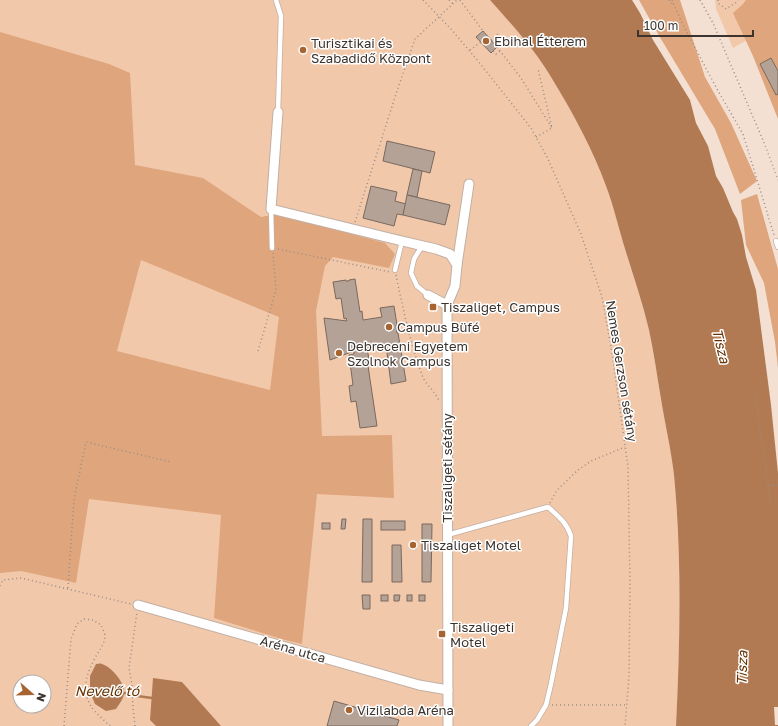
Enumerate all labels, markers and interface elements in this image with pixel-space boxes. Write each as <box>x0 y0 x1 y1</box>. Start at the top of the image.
scale bar <box>638 12 753 38</box>
text: 100 m <box>644 18 678 33</box>
place label: Ebihal Étterem <box>494 33 586 49</box>
place label: Turisztikai és Szabadidő Központ <box>311 35 431 66</box>
marker: Ebihal Étterem <box>481 36 491 46</box>
marker: Turisztikai és Szabadidő Központ <box>298 45 308 55</box>
place label: Tiszaliget, Campus <box>441 299 560 315</box>
street label: Nemes Gerzson sétány <box>603 299 641 444</box>
marker: Tiszaliget, Campus <box>428 302 438 312</box>
place label: Campus Büfé <box>397 319 479 335</box>
marker: Campus Büfé <box>384 322 394 332</box>
water label: Tisza <box>709 327 734 366</box>
place label: Debreceni Egyetem Szolnok Campus <box>347 338 468 369</box>
marker: Debreceni Egyetem Szolnok Campus <box>334 348 344 358</box>
street label: Tiszaligeti sétány <box>439 413 455 523</box>
place label: Tiszaliget Motel <box>421 537 521 553</box>
marker: Tiszaliget Motel <box>408 540 418 550</box>
place label: Tiszaligeti Motel <box>450 619 514 650</box>
marker: Tiszaligeti Motel <box>437 629 447 639</box>
street label: Aréna utca <box>258 632 328 666</box>
water label: Tisza <box>732 649 751 686</box>
north arrow <box>12 674 52 714</box>
water label: Nevelő tó <box>75 682 141 699</box>
text: N <box>34 691 49 704</box>
place label: Vizilabda Aréna <box>357 702 454 718</box>
marker: Vizilabda Aréna <box>344 705 354 715</box>

